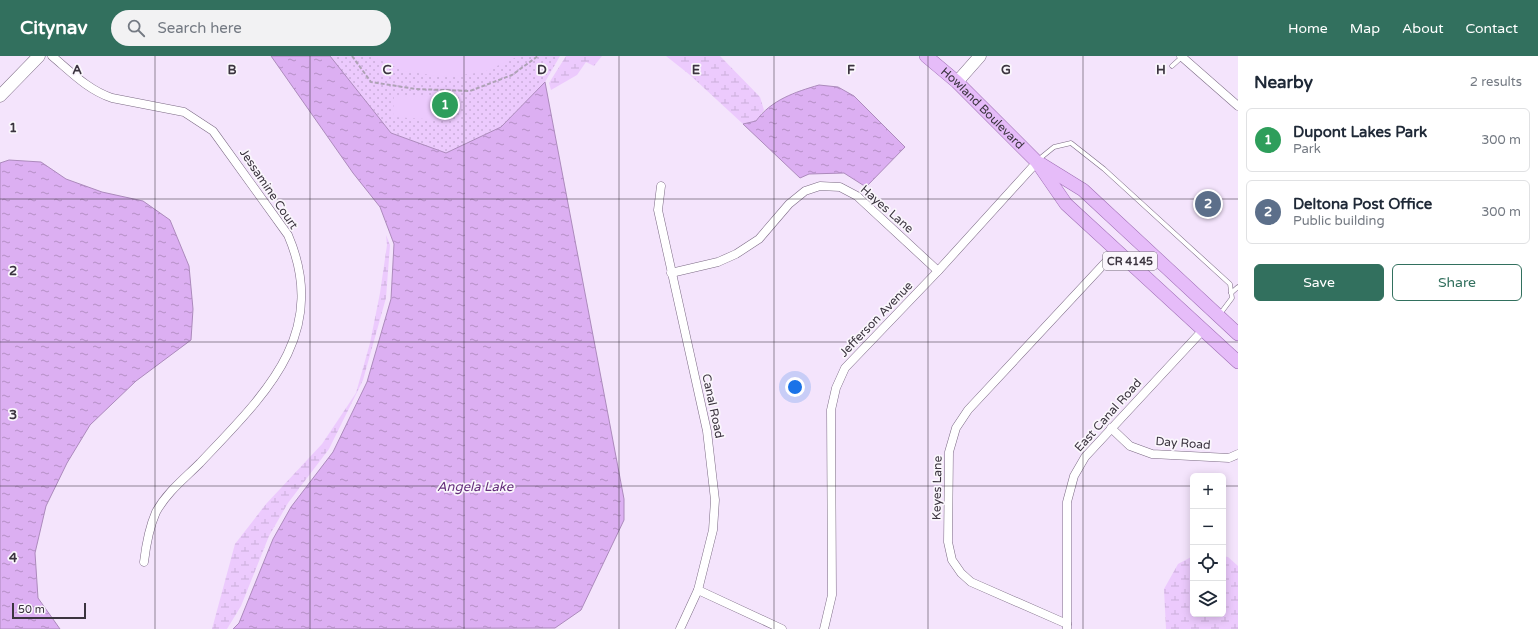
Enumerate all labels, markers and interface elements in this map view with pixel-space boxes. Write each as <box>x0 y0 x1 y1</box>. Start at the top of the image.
search box <box>111 10 391 46</box>
text: Citynav <box>20 17 87 39</box>
icon: search <box>125 17 147 39</box>
text: Search here <box>157 19 242 37</box>
text: Home <box>1288 20 1328 37</box>
text: Map <box>1350 20 1380 37</box>
text: About <box>1402 20 1444 37</box>
text: Contact <box>1466 20 1518 37</box>
text: A <box>72 62 82 78</box>
text: B <box>227 62 237 78</box>
text: C <box>382 62 392 78</box>
text: D <box>537 62 547 78</box>
text: E <box>692 62 700 78</box>
text: F <box>847 62 855 78</box>
text: G <box>1001 62 1011 78</box>
text: H <box>1156 62 1166 78</box>
street label: Howland Boulevard <box>938 64 1027 152</box>
text: Nearby <box>1254 72 1313 93</box>
text: 2 results <box>1470 74 1522 90</box>
pin: 1 <box>432 90 458 120</box>
text: 1 <box>9 120 17 136</box>
text: Dupont Lakes Park <box>1293 123 1427 141</box>
text: 1 <box>1264 132 1272 148</box>
text: 300 m <box>1481 132 1521 148</box>
text: Park <box>1293 141 1321 157</box>
street label: Jessamine Court <box>237 146 301 232</box>
street label: Hayes Lane <box>858 182 916 236</box>
pin: 2 <box>1195 189 1221 219</box>
text: Deltona Post Office <box>1293 195 1432 213</box>
text: 2 <box>1264 204 1272 220</box>
text: 300 m <box>1481 204 1521 220</box>
text: Public building <box>1293 213 1385 229</box>
road number: CR 4145 <box>1103 252 1157 270</box>
text: 2 <box>9 263 17 279</box>
button: Save <box>1254 264 1384 301</box>
button: Share <box>1392 264 1522 301</box>
street label: Jefferson Avenue <box>837 278 916 360</box>
street label: Canal Road <box>699 373 727 439</box>
street label: East Canal Road <box>1072 376 1144 454</box>
your location <box>785 377 805 397</box>
text: 3 <box>9 407 17 423</box>
street label: Day Road <box>1155 434 1211 452</box>
street label: Keyes Lane <box>929 455 945 520</box>
map controls <box>1190 473 1226 617</box>
button: + <box>1190 473 1226 509</box>
water label: Angela Lake <box>437 479 514 495</box>
button: − <box>1190 509 1226 545</box>
button: locate <box>1190 545 1226 581</box>
text: 4 <box>9 550 18 566</box>
button: layers <box>1190 581 1226 617</box>
scale bar <box>12 601 86 620</box>
text: 50 m <box>18 603 45 616</box>

